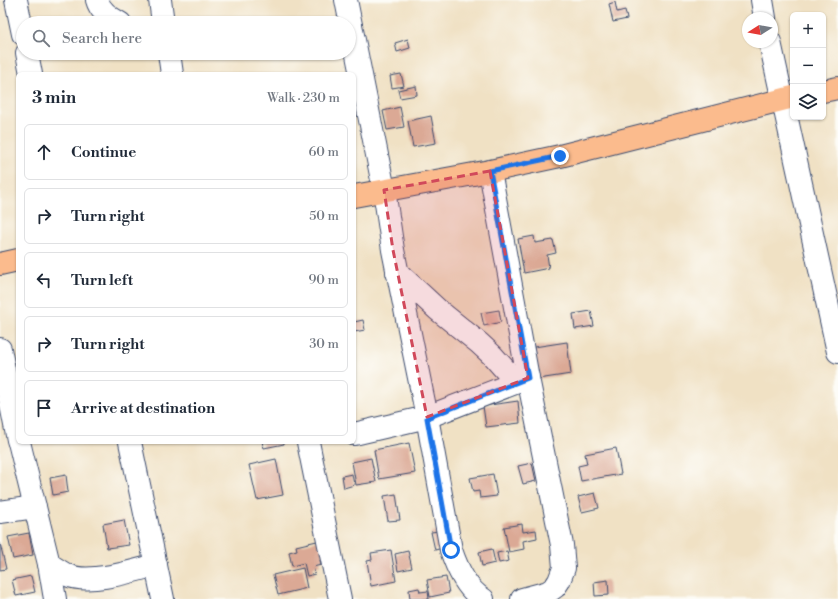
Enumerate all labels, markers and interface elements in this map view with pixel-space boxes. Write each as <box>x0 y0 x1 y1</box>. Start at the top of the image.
north arrow <box>742 12 778 48</box>
map controls <box>790 12 826 120</box>
button: + <box>790 12 826 48</box>
search box <box>16 16 356 60</box>
icon: search <box>30 27 52 49</box>
text: Search here <box>62 29 142 48</box>
button: − <box>790 48 826 84</box>
button: layers <box>790 84 826 120</box>
text: 3 min <box>32 87 76 109</box>
text: Walk · 230 m <box>267 90 340 106</box>
icon: ahead <box>33 141 55 163</box>
text: Continue <box>71 143 136 162</box>
text: 60 m <box>308 144 339 160</box>
route end <box>551 147 569 165</box>
icon: right <box>33 205 55 227</box>
text: Turn right <box>71 207 145 226</box>
text: 50 m <box>309 208 339 224</box>
icon: left <box>33 269 55 291</box>
text: Turn left <box>71 271 133 290</box>
text: 90 m <box>308 272 339 288</box>
icon: right <box>33 333 55 355</box>
text: Turn right <box>71 335 145 354</box>
text: 30 m <box>309 336 339 352</box>
icon: arrive <box>33 397 55 419</box>
text: Arrive at destination <box>71 399 215 418</box>
route start <box>442 541 460 559</box>

